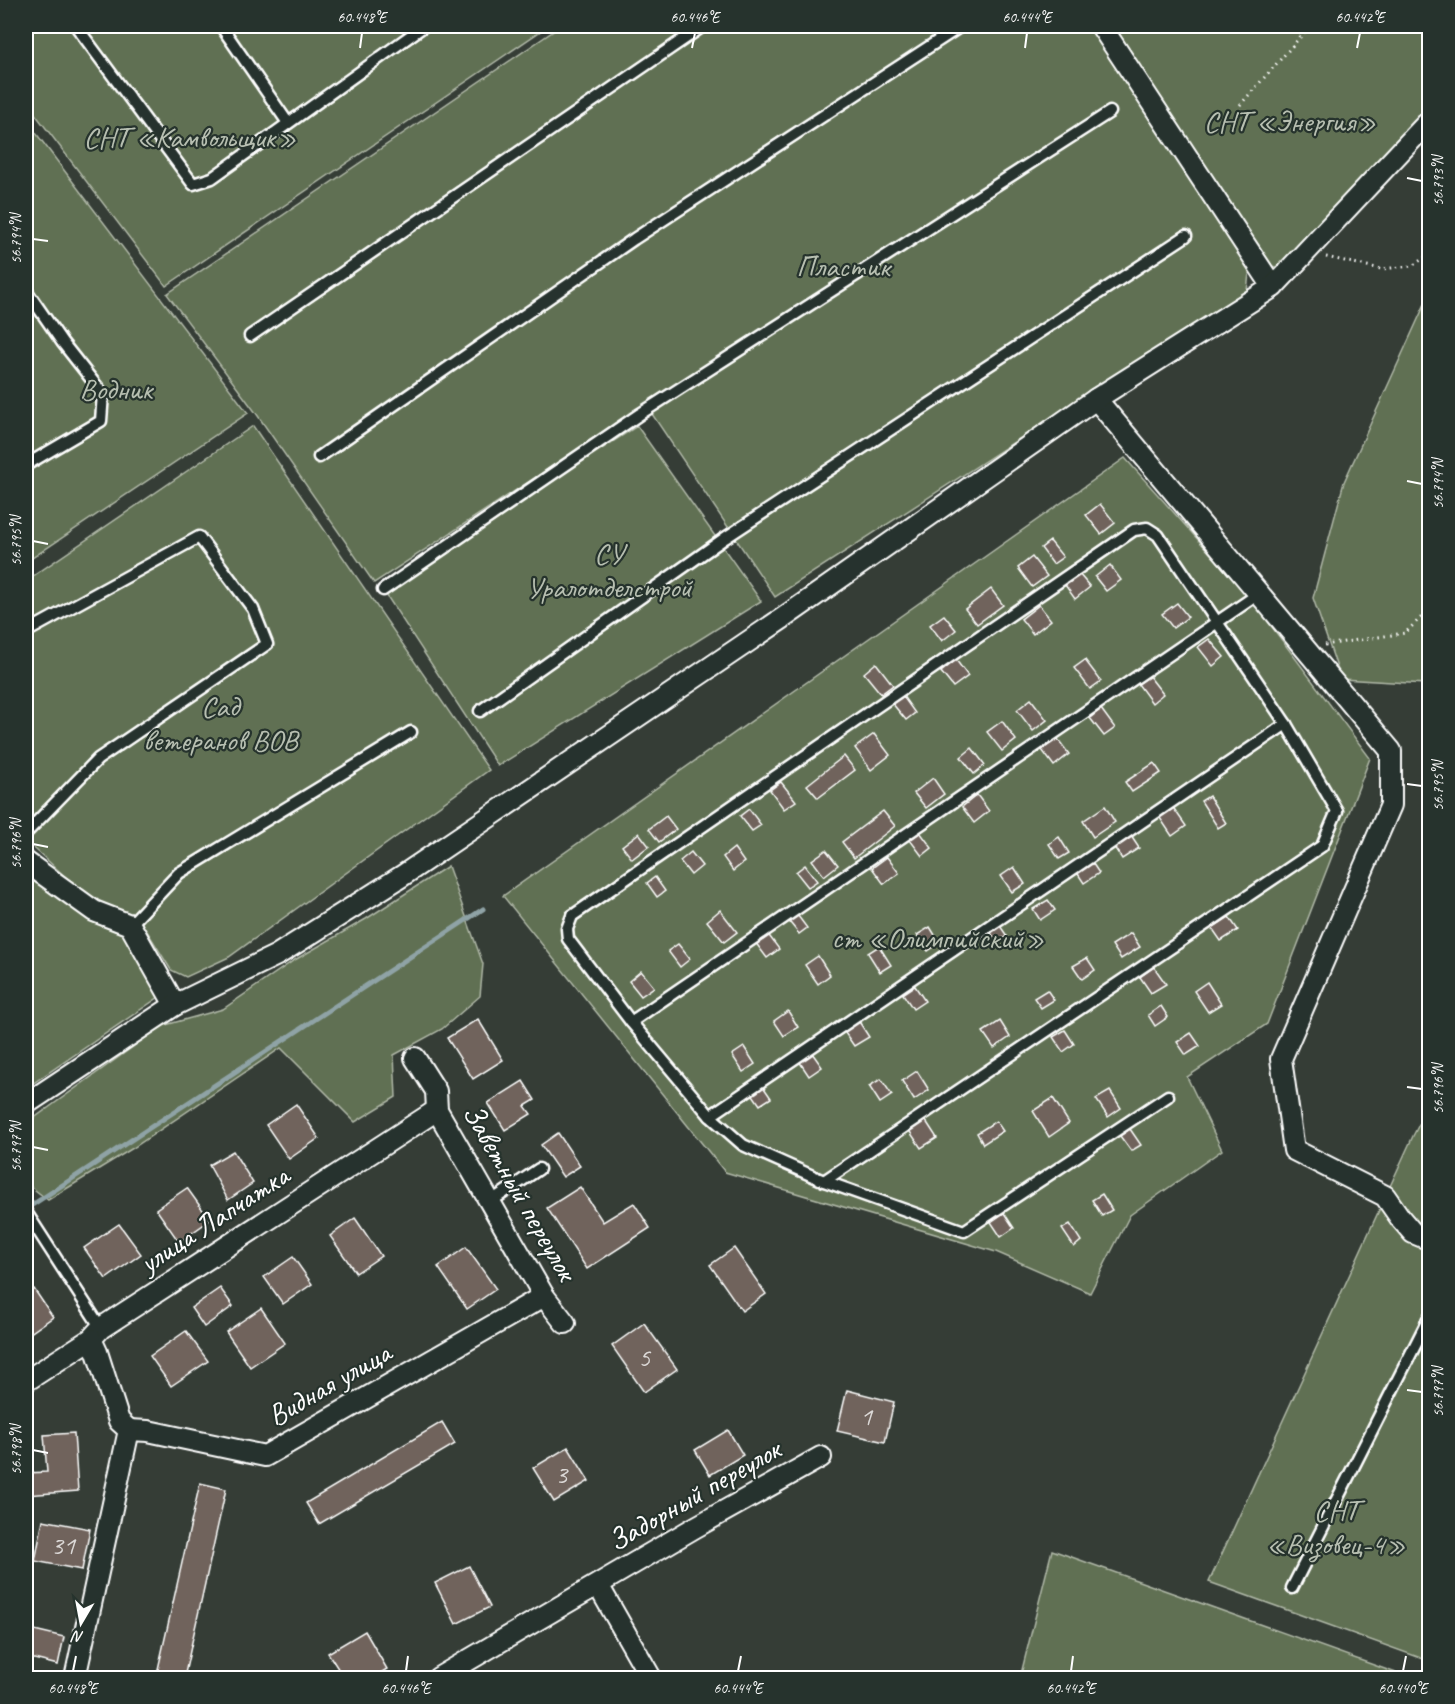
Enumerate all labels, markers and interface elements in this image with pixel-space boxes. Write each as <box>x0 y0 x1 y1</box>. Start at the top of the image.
text: 60.448°E <box>338 8 389 27</box>
text: 60.446°E <box>671 8 722 27</box>
text: 60.444°E <box>1003 8 1054 27</box>
text: 60.442°E <box>1336 8 1387 27</box>
park label: СНТ «Энергия» <box>1204 102 1376 140</box>
park label: СНТ «Камвольщик» <box>84 118 296 156</box>
text: 56.793°N <box>1429 153 1448 206</box>
text: 56.794°N <box>7 211 26 264</box>
park label: Пластик <box>796 247 893 285</box>
park label: Водник <box>80 370 154 408</box>
text: 56.794°N <box>1429 456 1448 509</box>
text: 56.795°N <box>7 513 26 566</box>
park label: СУ Уралотделстрой <box>526 534 693 606</box>
park label: Сад ветеранов ВОВ <box>143 687 301 759</box>
text: 56.795°N <box>1429 758 1448 811</box>
text: 56.796°N <box>7 816 26 869</box>
park label: ст «Олимпийский» <box>831 919 1045 957</box>
text: 56.796°N <box>1429 1061 1448 1114</box>
street label: Заветный переулок <box>454 1097 587 1290</box>
text: 56.797°N <box>7 1119 26 1172</box>
street label: улица Лапчатка <box>130 1155 298 1283</box>
street label: Видная улица <box>261 1332 400 1434</box>
house number: 5 <box>638 1340 652 1374</box>
text: 56.797°N <box>1429 1364 1448 1417</box>
house number: 1 <box>860 1399 874 1433</box>
text: 56.798°N <box>7 1422 26 1475</box>
street label: Задорный переулок <box>601 1429 790 1560</box>
house number: 3 <box>555 1457 569 1491</box>
park label: СНТ «Визовец-4» <box>1266 1491 1406 1563</box>
house number: 31 <box>51 1528 77 1562</box>
north arrow <box>51 1593 111 1653</box>
text: N <box>69 1626 85 1647</box>
text: 60.448°E <box>49 1679 100 1698</box>
text: 60.446°E <box>382 1679 433 1698</box>
text: 60.444°E <box>714 1679 765 1698</box>
text: 60.442°E <box>1047 1679 1098 1698</box>
text: 60.440°E <box>1379 1679 1430 1698</box>

